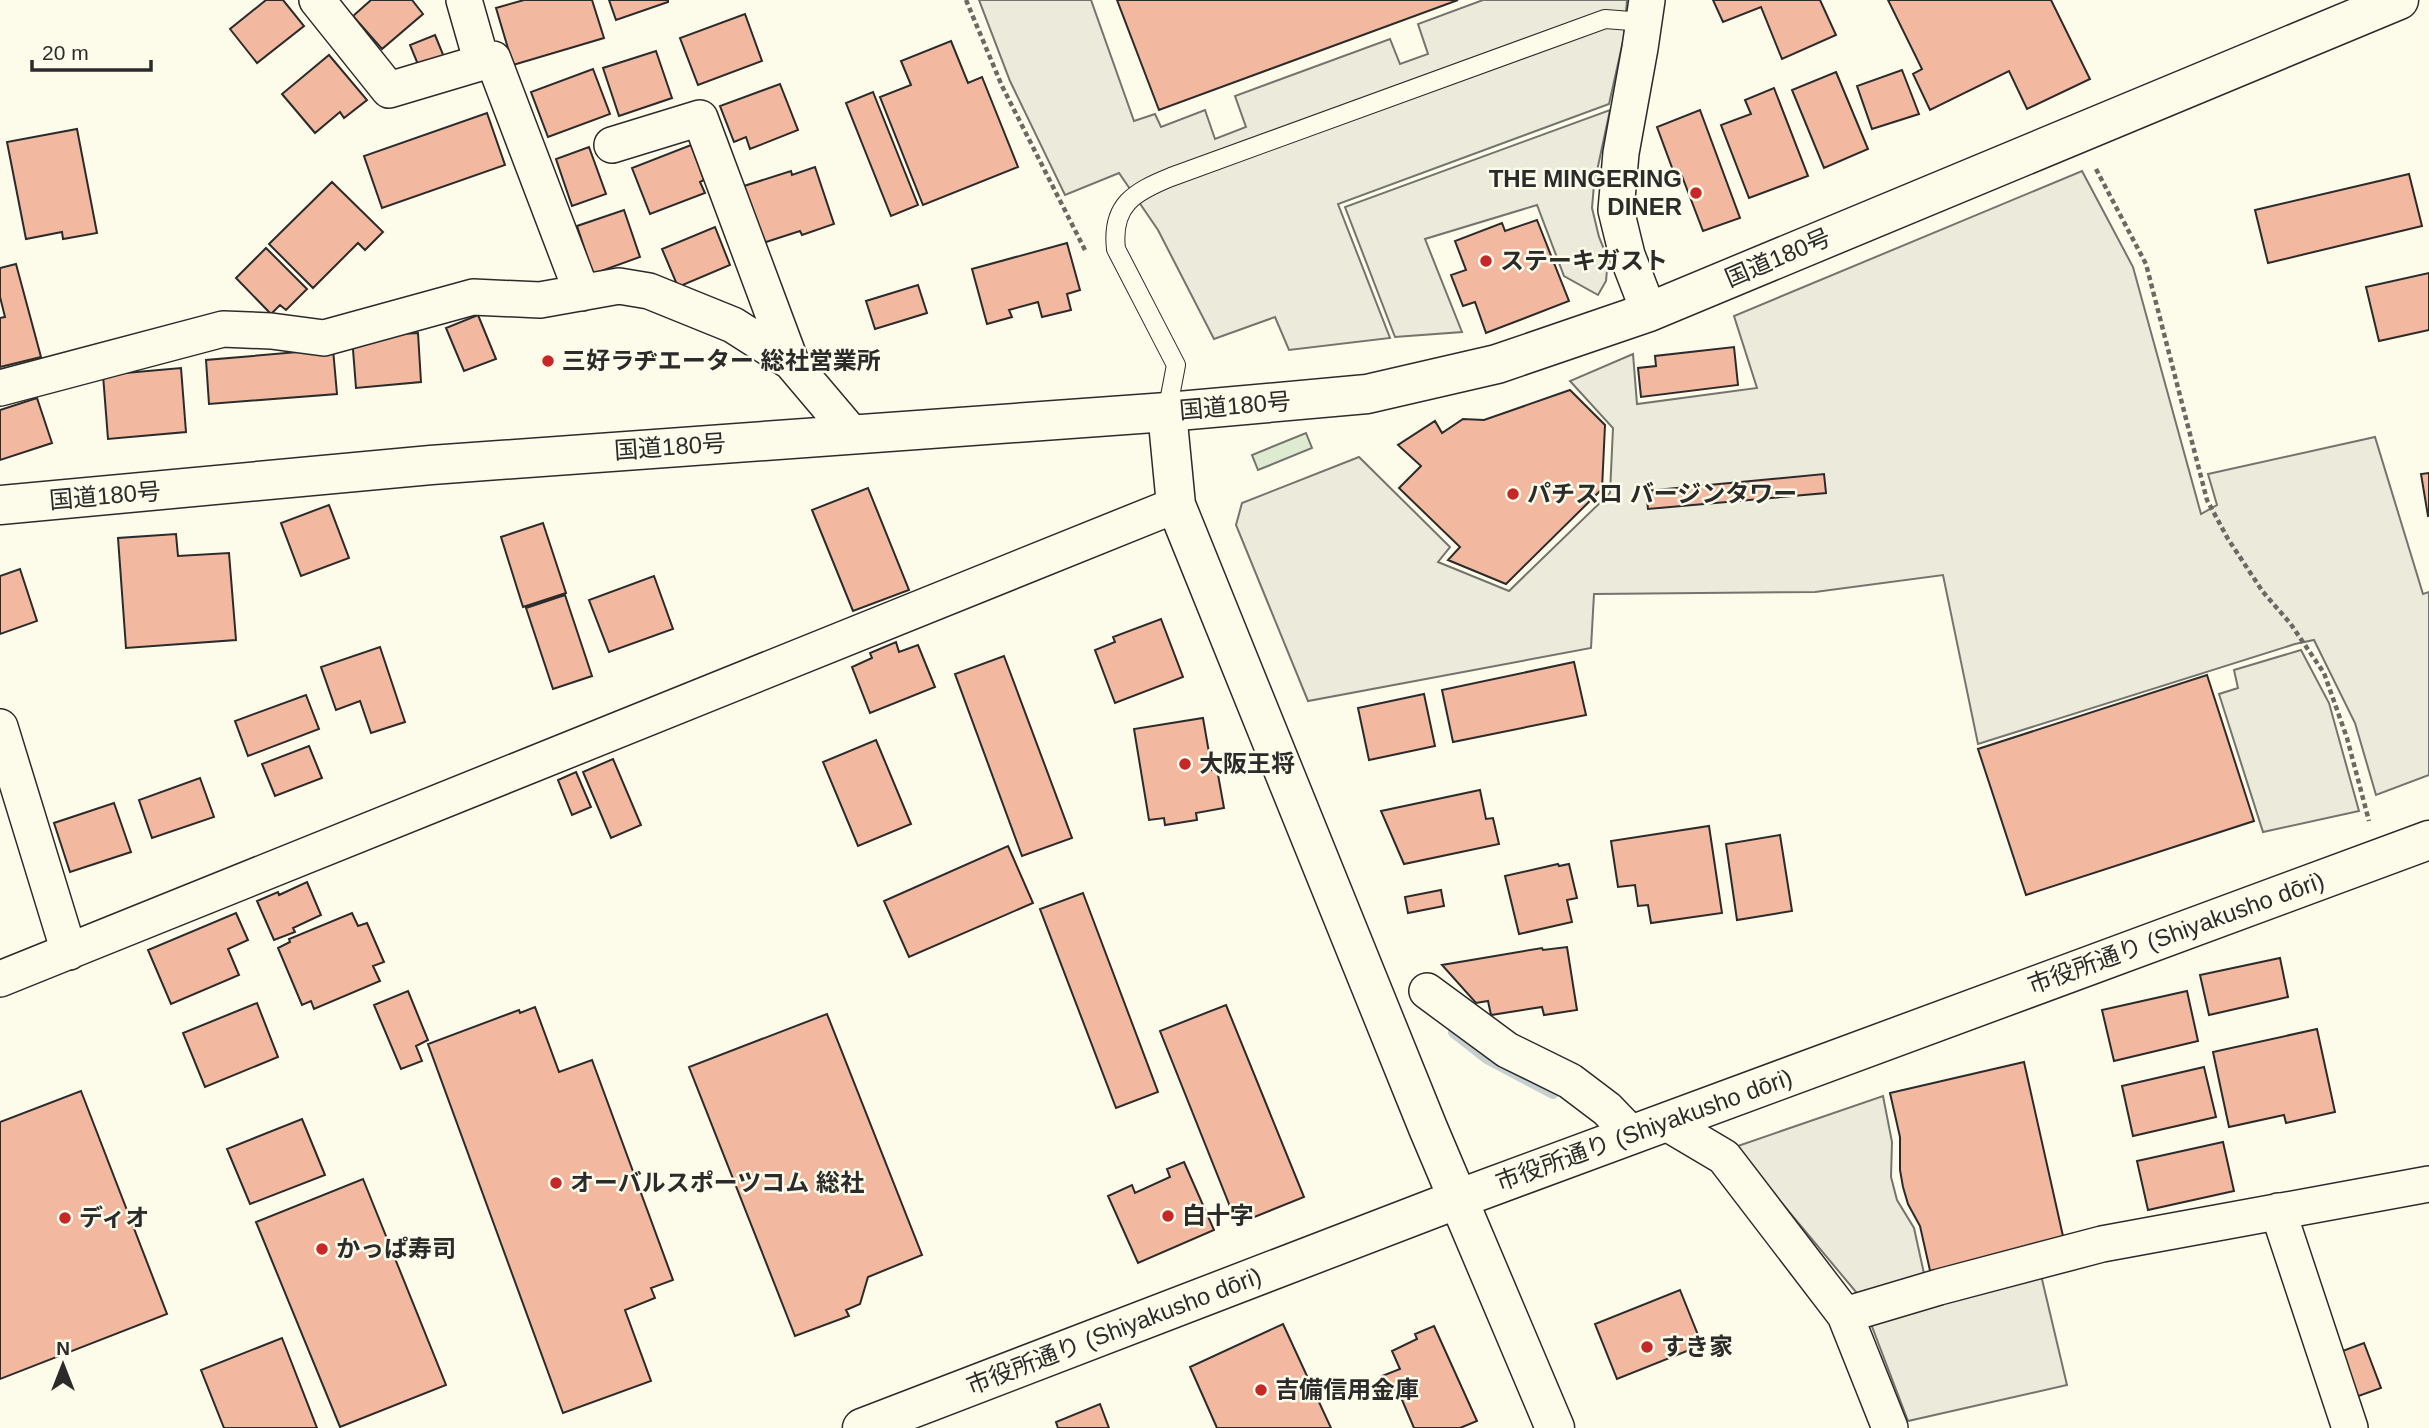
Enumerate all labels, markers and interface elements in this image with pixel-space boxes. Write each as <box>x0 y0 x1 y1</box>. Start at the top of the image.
scale bar <box>32 28 150 72</box>
text: 20 m <box>42 41 89 64</box>
place label: THE MINGERING DINER <box>1489 165 1682 220</box>
marker: THE MINGERING DINER <box>1688 185 1704 201</box>
street label: 国道180号 <box>1721 223 1835 292</box>
place label: ステーキガスト <box>1500 247 1668 274</box>
marker: ステーキガスト <box>1478 253 1494 269</box>
place label: 三好ラヂエーター 総社営業所 <box>562 347 881 374</box>
marker: 三好ラヂエーター 総社営業所 <box>540 353 556 369</box>
street label: 国道180号 <box>1178 387 1292 424</box>
street label: 国道180号 <box>613 429 727 464</box>
street label: 国道180号 <box>48 477 162 514</box>
place label: パチスロ バージンタワー <box>1527 480 1797 507</box>
marker: パチスロ バージンタワー <box>1505 486 1521 502</box>
place label: 大阪王将 <box>1199 750 1295 777</box>
marker: 大阪王将 <box>1177 756 1193 772</box>
street label: 市役所通り (Shiyakusho dōri) <box>2024 866 2328 999</box>
street label: 市役所通り (Shiyakusho dōri) <box>1492 1063 1796 1196</box>
place label: オーバルスポーツコム 総社 <box>570 1169 864 1196</box>
marker: オーバルスポーツコム 総社 <box>548 1175 564 1191</box>
place label: 白十字 <box>1182 1202 1254 1229</box>
place label: ディオ <box>79 1204 149 1231</box>
marker: 白十字 <box>1160 1208 1176 1224</box>
marker: ディオ <box>57 1210 73 1226</box>
place label: かっぱ寿司 <box>336 1235 456 1262</box>
marker: かっぱ寿司 <box>314 1241 330 1257</box>
street label: 市役所通り (Shiyakusho dōri) <box>963 1262 1265 1399</box>
north arrow <box>28 1330 98 1400</box>
place label: すき家 <box>1661 1333 1733 1360</box>
text: N <box>56 1338 70 1359</box>
marker: すき家 <box>1639 1339 1655 1355</box>
place label: 吉備信用金庫 <box>1275 1376 1419 1403</box>
marker: 吉備信用金庫 <box>1253 1382 1269 1398</box>

